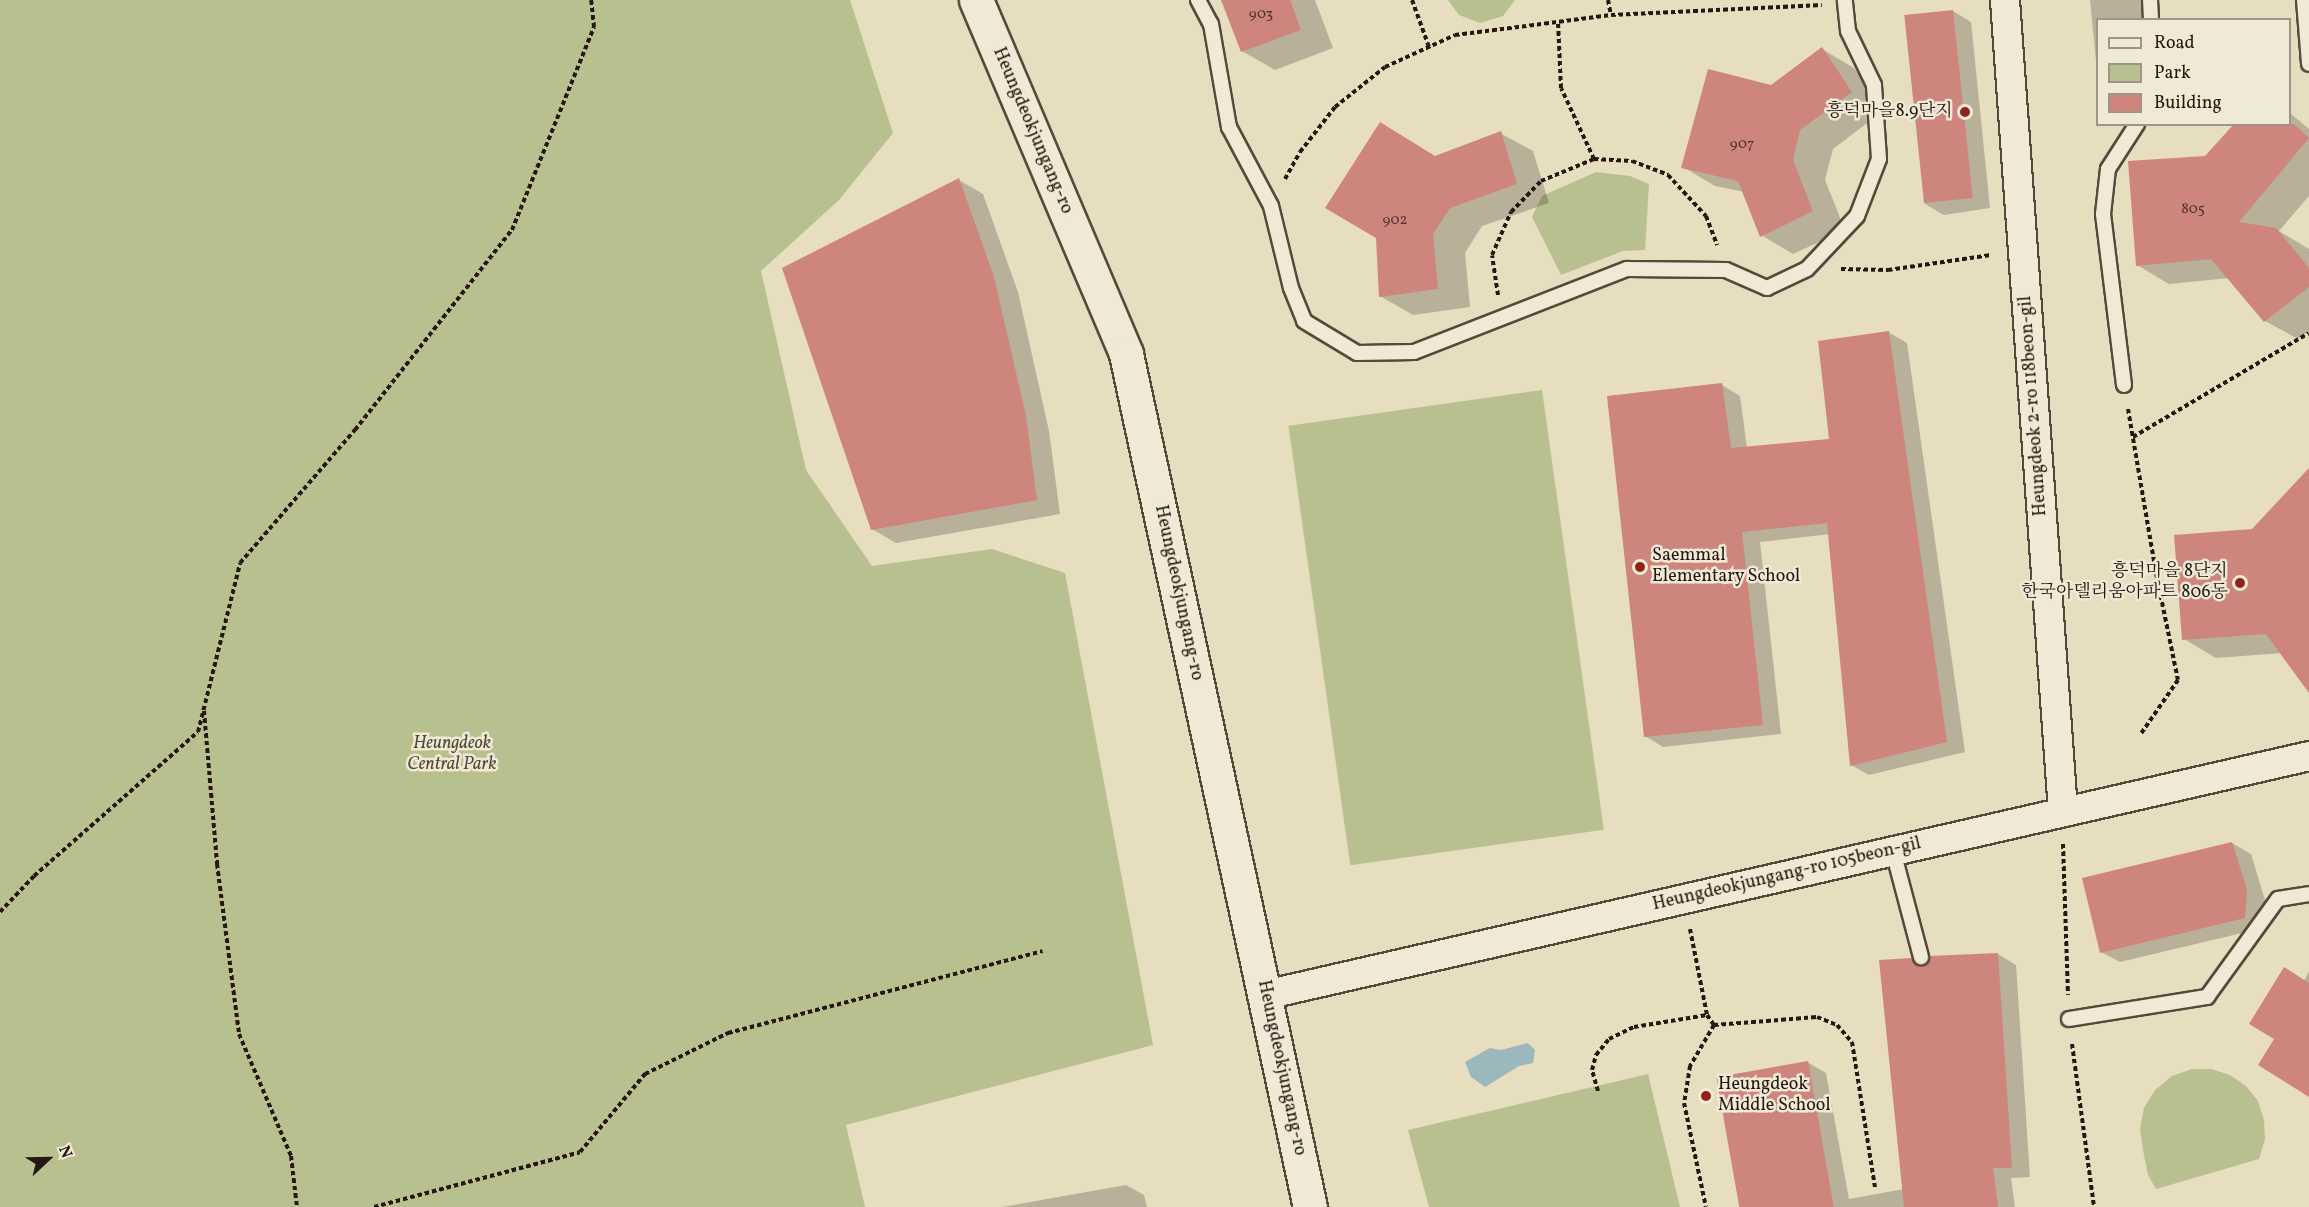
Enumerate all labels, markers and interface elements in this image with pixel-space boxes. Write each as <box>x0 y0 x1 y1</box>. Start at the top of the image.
house number: 903 <box>1249 6 1273 24</box>
legend <box>2096 18 2291 126</box>
text: Road <box>2154 31 2195 56</box>
street label: Heungdeokjungang-ro <box>987 44 1077 218</box>
text: Park <box>2154 61 2191 86</box>
text: Building <box>2154 91 2222 116</box>
place label: 흥덕마을8.9단지 <box>1826 101 1953 123</box>
marker: 흥덕마을8.9단지 <box>1958 105 1972 119</box>
house number: 907 <box>1730 136 1754 154</box>
house number: 805 <box>2181 201 2205 219</box>
house number: 902 <box>1382 212 1408 230</box>
street label: Heungdeok 2-ro 118beon-gil <box>2016 295 2052 517</box>
street label: Heungdeokjungang-ro <box>1149 503 1207 683</box>
place label: Saemmal Elementary School <box>1652 546 1801 588</box>
marker: Saemmal Elementary School <box>1633 560 1647 574</box>
place label: 흥덕마을 8단지 한국아델리움아파트 806동 <box>2021 562 2228 604</box>
marker: 흥덕마을 8단지 한국아델리움아파트 806동 <box>2233 576 2247 590</box>
park label: Heungdeok Central Park <box>407 734 497 777</box>
street label: Heungdeokjungang-ro 105beon-gil <box>1651 834 1923 916</box>
street label: Heungdeokjungang-ro <box>1252 978 1310 1158</box>
place label: Heungdeok Middle School <box>1718 1075 1831 1118</box>
marker: Heungdeok Middle School <box>1699 1089 1713 1103</box>
north arrow <box>18 1129 78 1189</box>
text: N <box>52 1143 77 1162</box>

